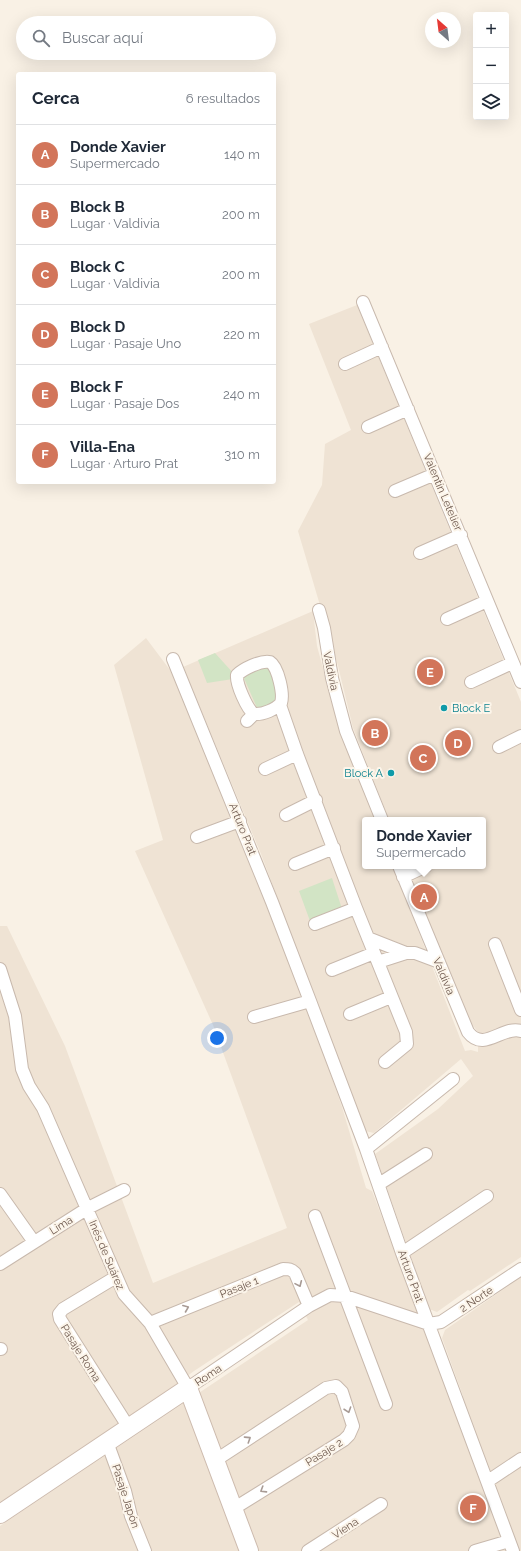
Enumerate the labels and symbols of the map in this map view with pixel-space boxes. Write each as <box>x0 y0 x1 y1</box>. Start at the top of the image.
north arrow <box>425 12 461 48</box>
street label: Valentín Letelier <box>420 452 465 533</box>
street label: Valdivia <box>320 650 341 692</box>
pin: E <box>417 657 443 687</box>
place label: Block E <box>452 702 491 715</box>
marker: Block E <box>439 703 449 713</box>
pin: B <box>362 718 388 748</box>
pin: D <box>445 728 471 758</box>
pin: C <box>410 743 436 773</box>
place label: Block A <box>344 767 384 780</box>
marker: Block A <box>386 768 396 778</box>
street label: Arturo Prat <box>226 801 259 857</box>
pin: A <box>411 882 437 912</box>
street label: Valdivia <box>430 956 457 997</box>
your location <box>207 1028 227 1048</box>
street label: Lima <box>47 1213 75 1238</box>
street label: Inés de Suárez <box>86 1218 127 1293</box>
street label: Arturo Prat <box>395 1248 426 1304</box>
street label: Pasaje 1 <box>218 1274 261 1301</box>
one-way arrow <box>295 1280 303 1287</box>
street label: 2 Norte <box>457 1283 496 1315</box>
one-way arrow <box>182 1305 189 1313</box>
street label: Pasaje Roma <box>58 1322 103 1384</box>
street label: Roma <box>192 1362 224 1389</box>
one-way arrow <box>344 1406 352 1413</box>
street label: Pasaje 2 <box>303 1436 346 1469</box>
one-way arrow <box>244 1437 251 1444</box>
street label: Pasaje Japón <box>109 1463 142 1530</box>
one-way arrow <box>260 1486 267 1493</box>
pin: F <box>460 1493 486 1523</box>
street label: Viena <box>330 1515 361 1542</box>

